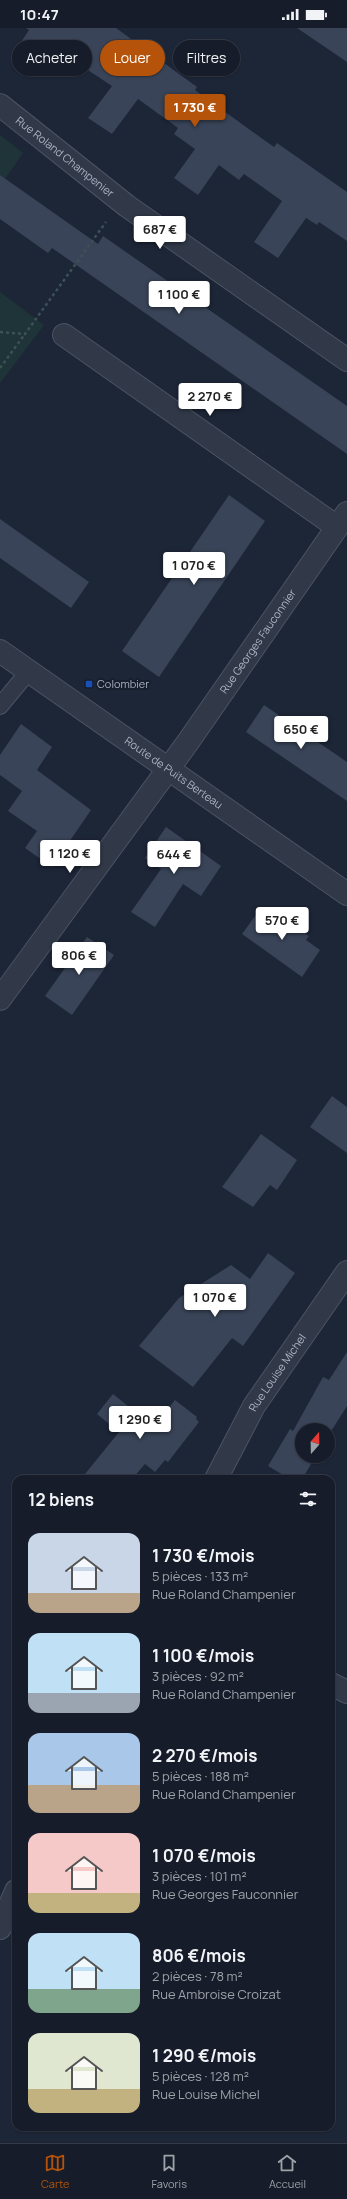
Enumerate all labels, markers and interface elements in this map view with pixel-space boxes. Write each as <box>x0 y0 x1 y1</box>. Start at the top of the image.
text: 10:47 <box>20 4 59 25</box>
chip: Acheter <box>12 40 92 76</box>
chip: Louer <box>100 40 165 76</box>
chip: Filtres <box>173 40 240 76</box>
pin: 1 730 € <box>158 94 232 128</box>
text: 1 730 € <box>174 98 216 116</box>
street label: Rue Roland Champenier <box>13 113 118 200</box>
pin: 687 € <box>132 216 188 250</box>
text: 687 € <box>143 220 177 238</box>
pin: 1 100 € <box>142 281 216 315</box>
text: 1 100 € <box>158 285 200 303</box>
pin: 2 270 € <box>173 383 247 417</box>
text: 2 270 € <box>187 387 233 405</box>
pin: 1 070 € <box>157 552 231 586</box>
text: 1 070 € <box>172 556 216 574</box>
street label: Rue Georges Fauconnier <box>216 586 299 696</box>
place label: Colombier <box>97 676 149 691</box>
marker: Colombier <box>84 679 94 689</box>
pin: 650 € <box>273 716 329 750</box>
text: 650 € <box>283 720 319 738</box>
street label: Route de Puits Berteau <box>122 733 226 812</box>
pin: 1 120 € <box>33 840 107 874</box>
pin: 644 € <box>146 841 202 875</box>
text: 1 120 € <box>49 844 91 862</box>
text: 644 € <box>156 845 192 863</box>
pin: 570 € <box>254 907 310 941</box>
text: 570 € <box>265 911 299 929</box>
pin: 806 € <box>51 942 107 976</box>
text: 806 € <box>61 946 97 964</box>
pin: 1 070 € <box>178 1284 252 1318</box>
text: 1 070 € <box>193 1288 237 1306</box>
street label: Rue Louise Michel <box>245 1330 309 1414</box>
pin: 1 290 € <box>103 1406 177 1440</box>
text: 1 290 € <box>118 1410 162 1428</box>
north arrow <box>295 1423 335 1463</box>
map controls <box>295 1423 335 1463</box>
text: 12 biens <box>28 1488 94 1511</box>
icon: filters <box>297 1488 319 1510</box>
text: 1 730 €/mois <box>152 1544 254 1567</box>
icon: home <box>60 1549 108 1597</box>
text: 5 pièces · 133 m² <box>152 1567 248 1585</box>
text: Rue Roland Champenier <box>152 1585 296 1603</box>
text: 1 100 €/mois <box>152 1644 254 1667</box>
icon: home <box>60 1649 108 1697</box>
text: 3 pièces · 92 m² <box>152 1667 244 1685</box>
text: Rue Roland Champenier <box>152 1685 296 1703</box>
text: 2 270 €/mois <box>152 1744 257 1767</box>
icon: home <box>60 1749 108 1797</box>
text: 5 pièces · 188 m² <box>152 1767 249 1785</box>
text: Rue Roland Champenier <box>152 1785 296 1803</box>
text: 1 070 €/mois <box>152 1844 256 1867</box>
icon: home <box>60 1849 108 1897</box>
text: 3 pièces · 101 m² <box>152 1867 247 1885</box>
text: Rue Georges Fauconnier <box>152 1885 298 1903</box>
text: 806 €/mois <box>152 1944 246 1967</box>
icon: home <box>60 1949 108 1997</box>
text: 2 pièces · 78 m² <box>152 1967 243 1985</box>
text: Rue Ambroise Croizat <box>152 1985 281 2003</box>
text: 1 290 €/mois <box>152 2044 256 2067</box>
icon: home <box>60 2049 108 2097</box>
text: 5 pièces · 128 m² <box>152 2067 249 2085</box>
text: Rue Louise Michel <box>152 2085 260 2103</box>
tab: Carte <box>41 2152 70 2191</box>
tab: Favoris <box>152 2152 187 2191</box>
tab: Accueil <box>269 2152 306 2191</box>

